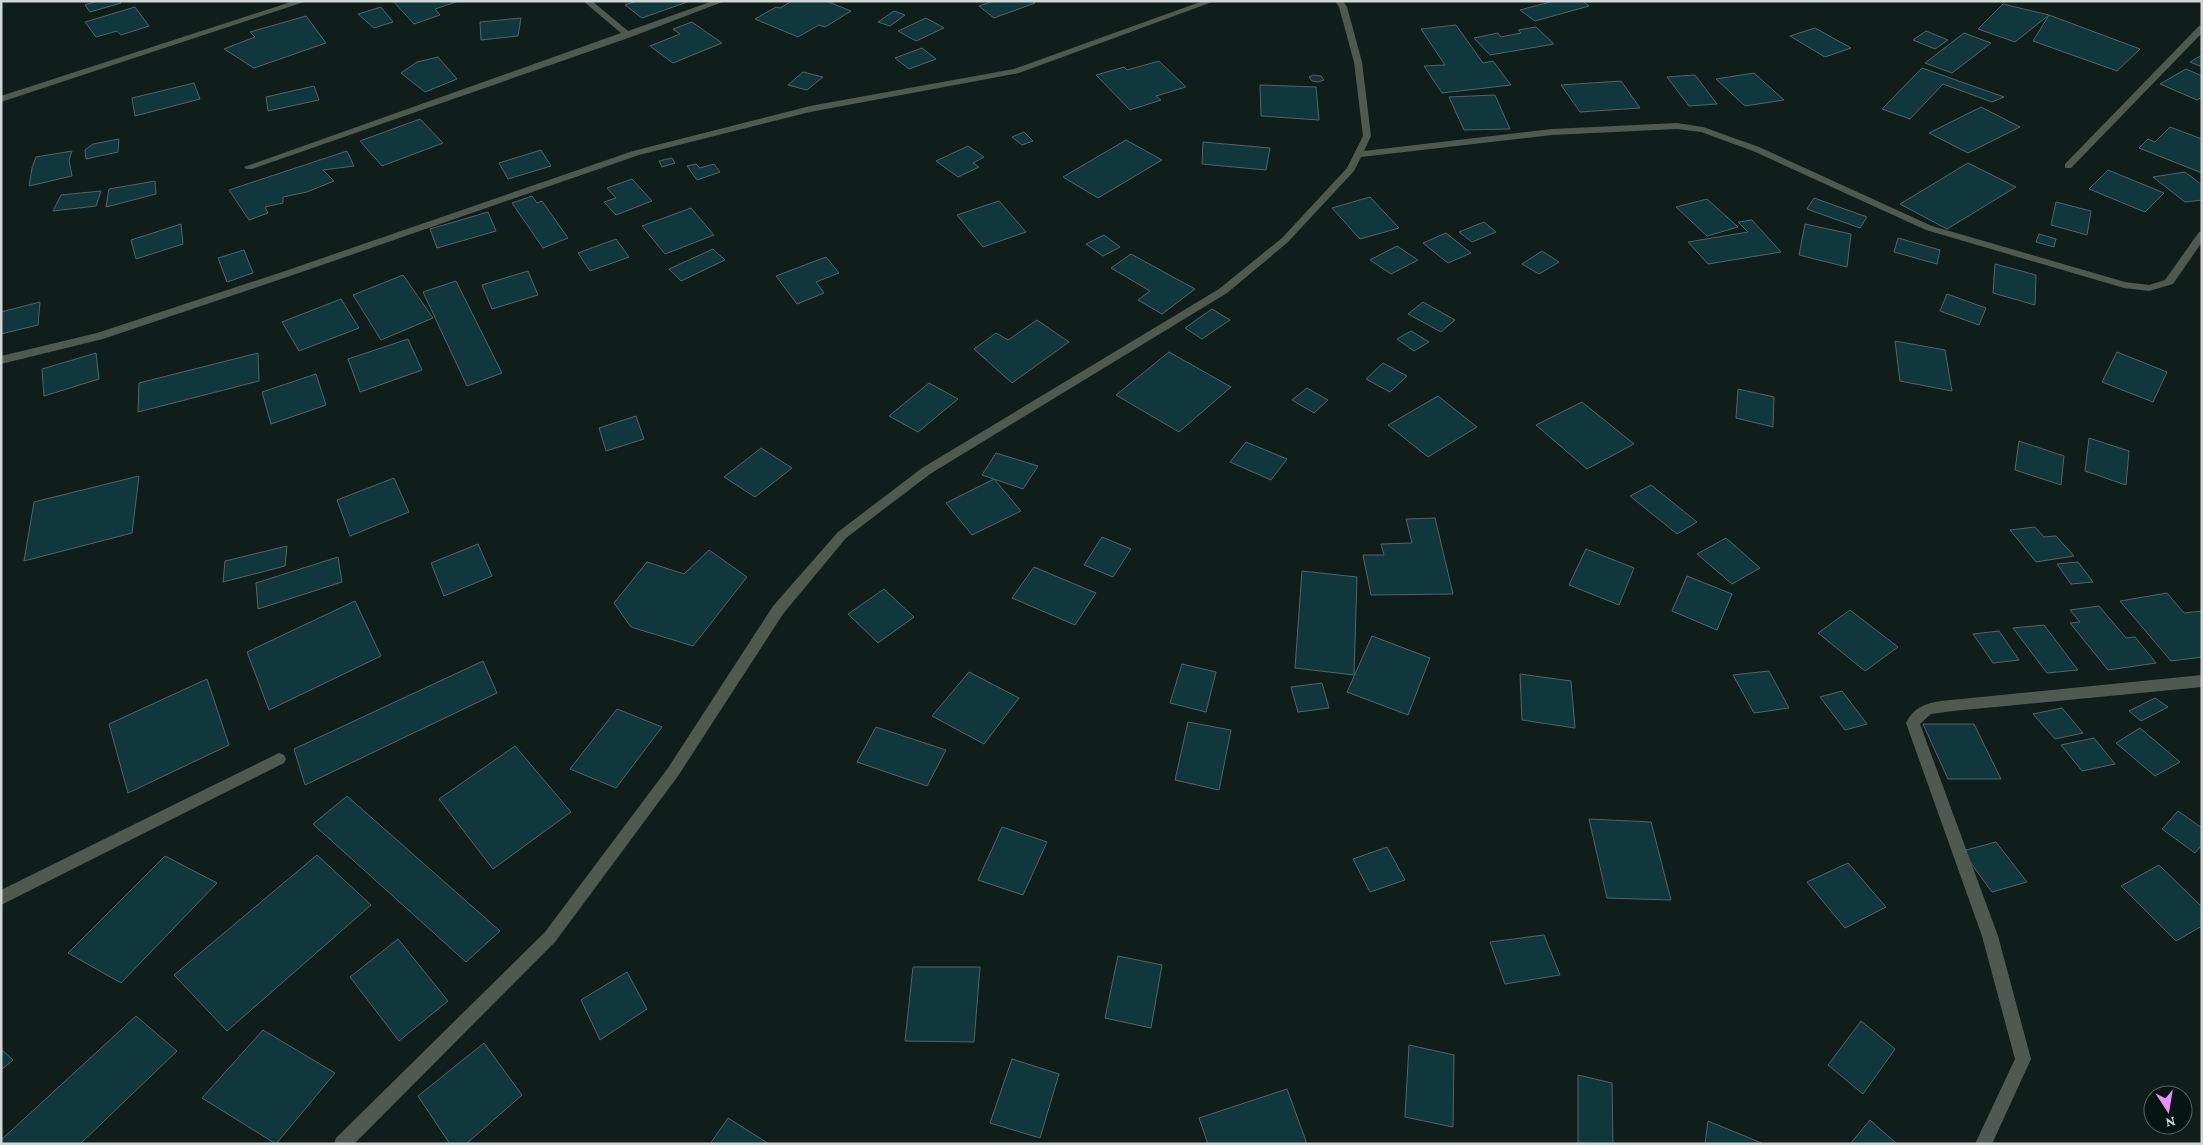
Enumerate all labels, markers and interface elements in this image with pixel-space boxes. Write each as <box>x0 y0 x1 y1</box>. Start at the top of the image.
north arrow <box>2143 1085 2193 1135</box>
text: N <box>2164 1114 2177 1132</box>

